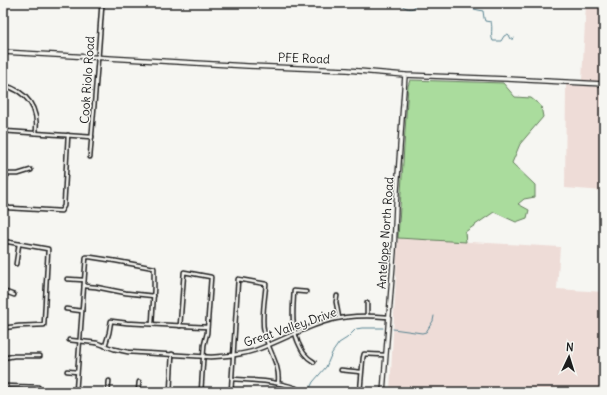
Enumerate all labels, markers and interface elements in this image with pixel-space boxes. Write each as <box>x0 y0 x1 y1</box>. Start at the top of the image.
street label: Cook Riolo Road <box>76 36 98 124</box>
street label: PFE Road <box>278 50 330 66</box>
street label: Antelope North Road <box>374 176 396 290</box>
street label: Great Valley Drive <box>242 304 338 350</box>
north arrow <box>549 337 589 377</box>
text: N <box>565 340 574 354</box>

